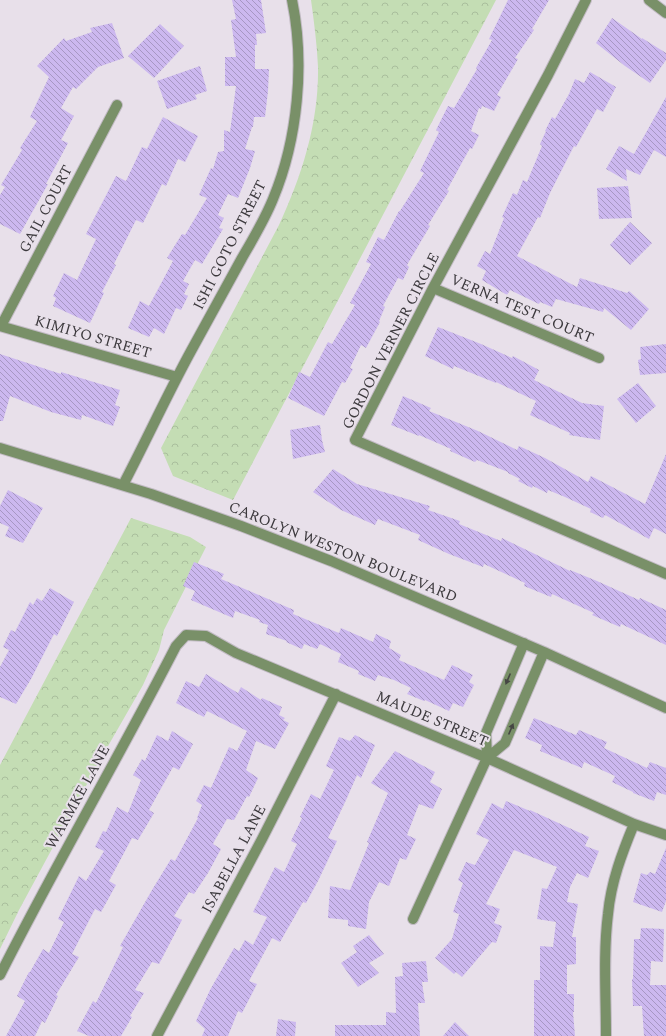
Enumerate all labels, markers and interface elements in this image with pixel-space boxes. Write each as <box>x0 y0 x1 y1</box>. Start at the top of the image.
street label: GAIL COURT <box>13 161 79 257</box>
street label: ISHI GOTO STREET <box>187 176 273 314</box>
street label: GORDON VERNER CIRCLE <box>336 249 446 433</box>
street label: VERNA TEST COURT <box>447 268 597 350</box>
street label: KIMIYO STREET <box>32 309 154 365</box>
street label: CAROLYN WESTON BOULEVARD <box>225 495 461 609</box>
one-way arrow <box>505 674 511 686</box>
street label: MAUDE STREET <box>372 685 492 753</box>
one-way arrow <box>509 723 515 735</box>
street label: WARMKE LANE <box>40 741 116 853</box>
street label: ISABELLA LANE <box>196 801 272 917</box>

